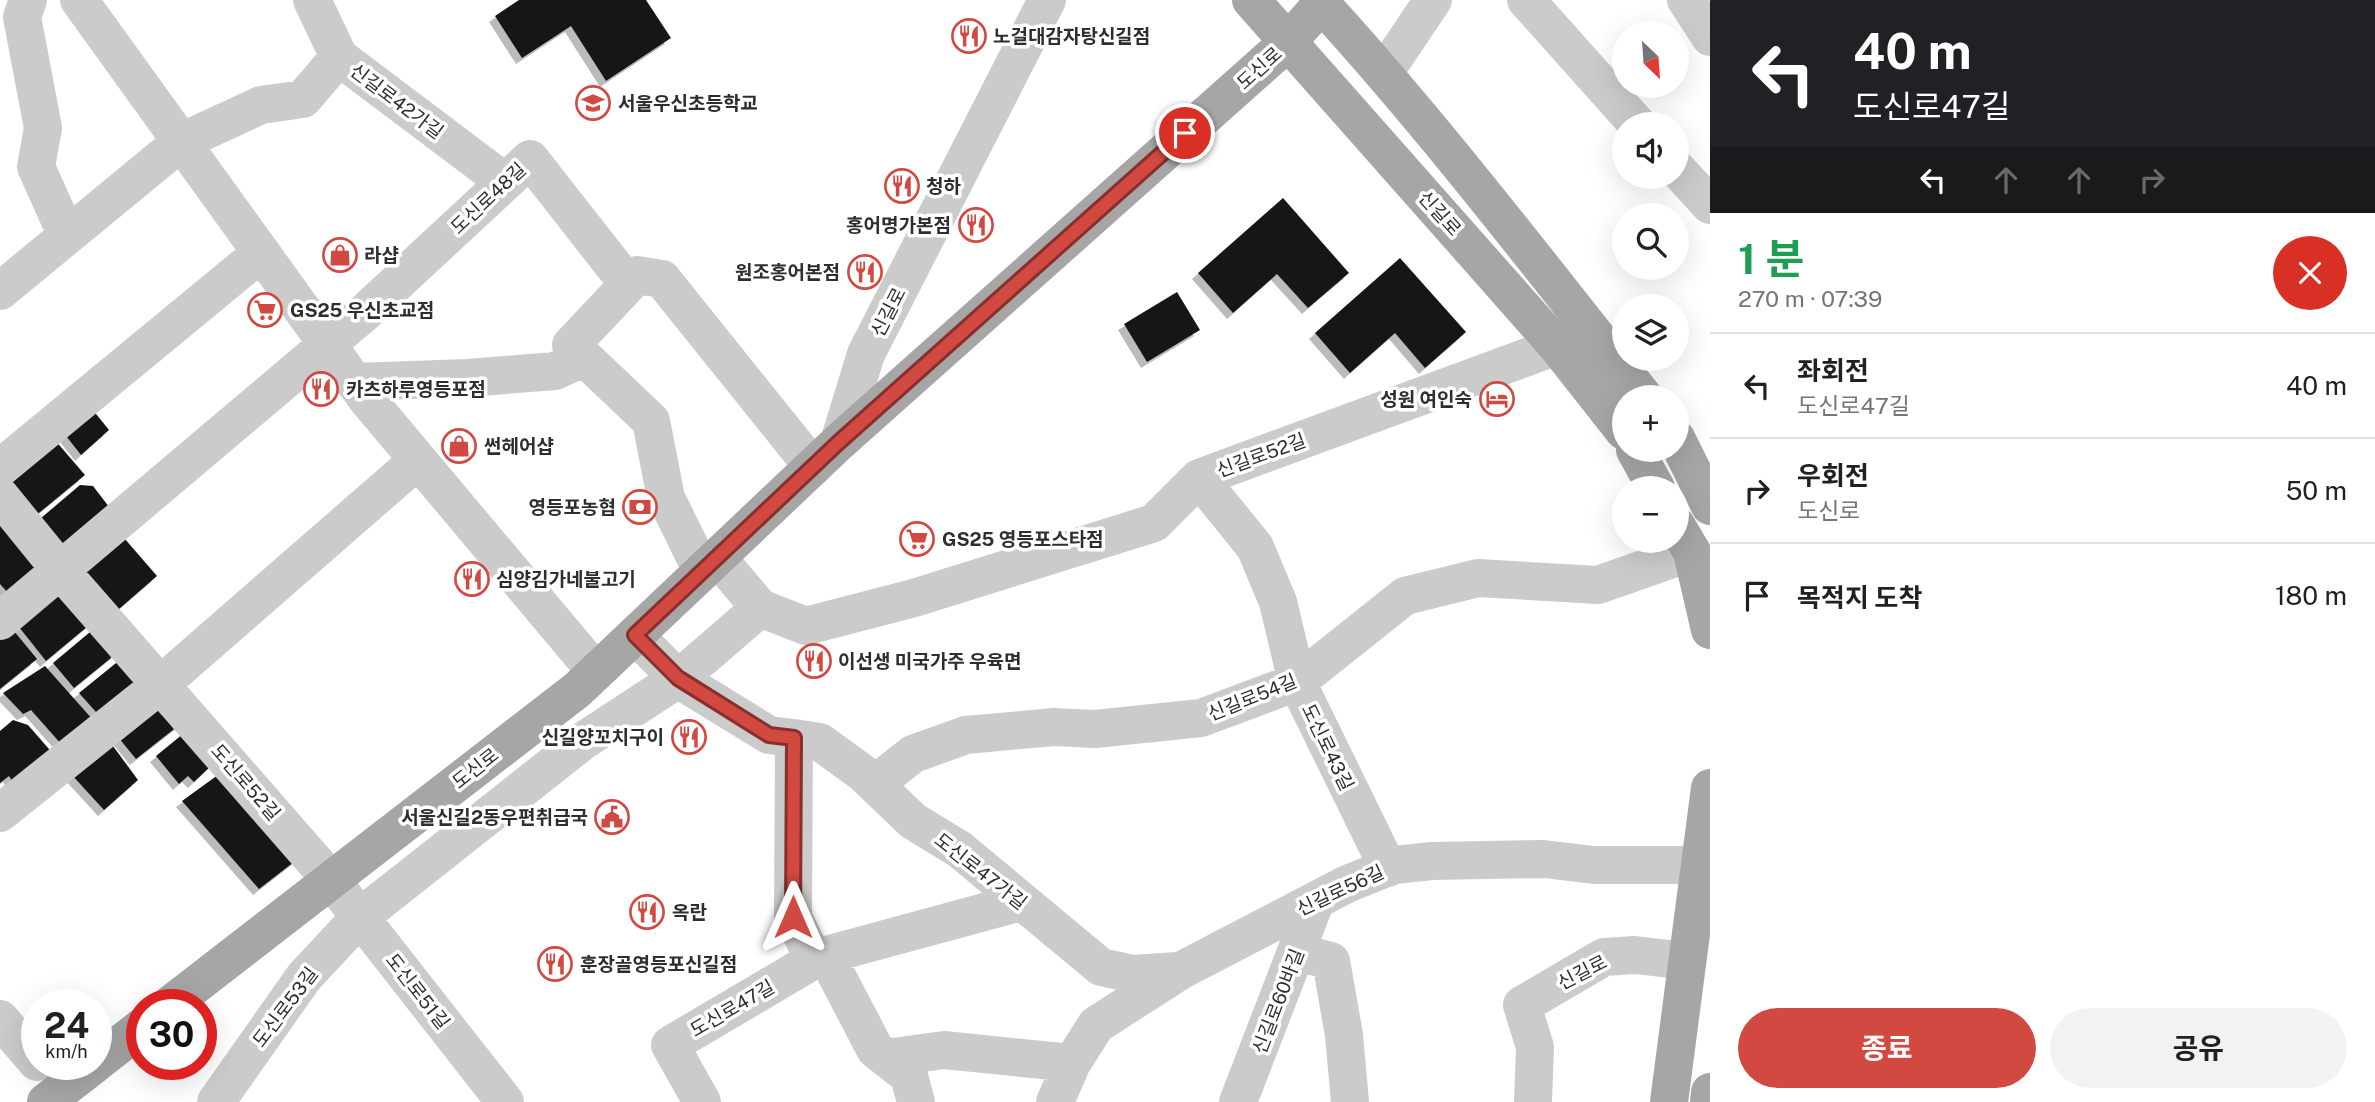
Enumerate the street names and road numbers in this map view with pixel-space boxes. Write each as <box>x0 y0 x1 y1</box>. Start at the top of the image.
street label: 도신로 <box>1232 42 1286 94</box>
street label: 신길로42가길 <box>346 59 448 143</box>
street label: 도신로48길 <box>446 158 530 238</box>
street label: 신길로 <box>1414 186 1466 240</box>
street label: 신길로 <box>866 284 910 340</box>
street label: 신길로52길 <box>1213 429 1309 481</box>
street label: 신길로54길 <box>1204 669 1300 725</box>
street label: 도신로43길 <box>1298 700 1358 794</box>
street label: 도신로52길 <box>207 740 285 824</box>
street label: 도신로 <box>448 743 502 793</box>
street label: 도신로47가길 <box>931 828 1031 914</box>
street label: 신길로56길 <box>1293 860 1387 920</box>
street label: 신길로60바길 <box>1248 945 1308 1057</box>
street label: 도신로51길 <box>382 949 454 1033</box>
street label: 신길로 <box>1554 950 1610 994</box>
street label: 도신로53길 <box>248 963 322 1051</box>
street label: 도신로47길 <box>686 975 778 1041</box>

